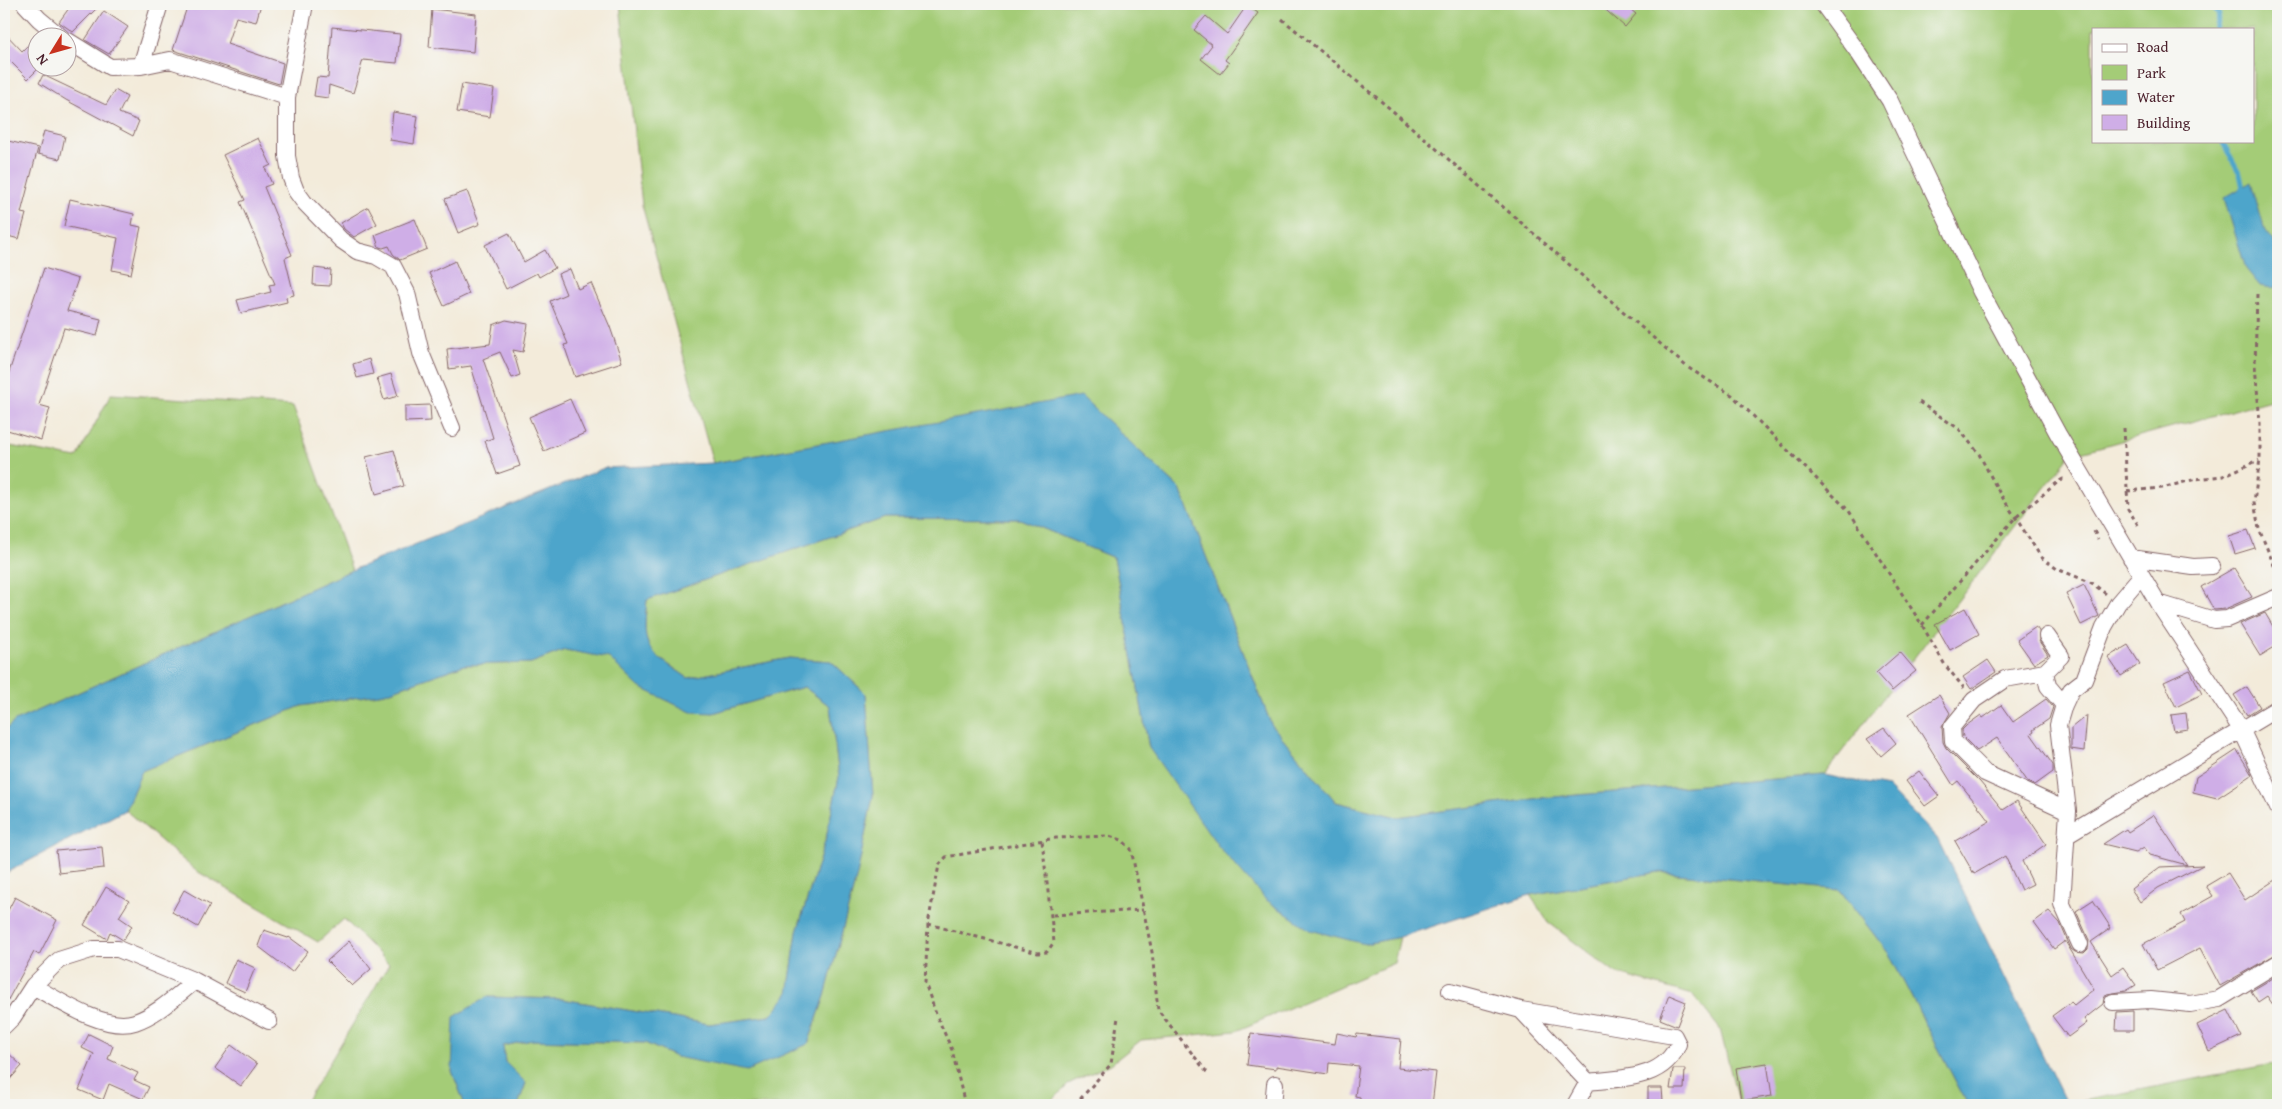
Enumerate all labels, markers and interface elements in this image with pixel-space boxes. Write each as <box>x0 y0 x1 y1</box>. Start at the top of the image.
north arrow <box>28 28 78 78</box>
legend <box>2092 28 2254 142</box>
text: Road <box>2137 36 2168 57</box>
text: N <box>30 50 52 70</box>
text: Park <box>2137 62 2166 83</box>
text: Water <box>2137 86 2175 107</box>
text: Building <box>2137 112 2191 133</box>

